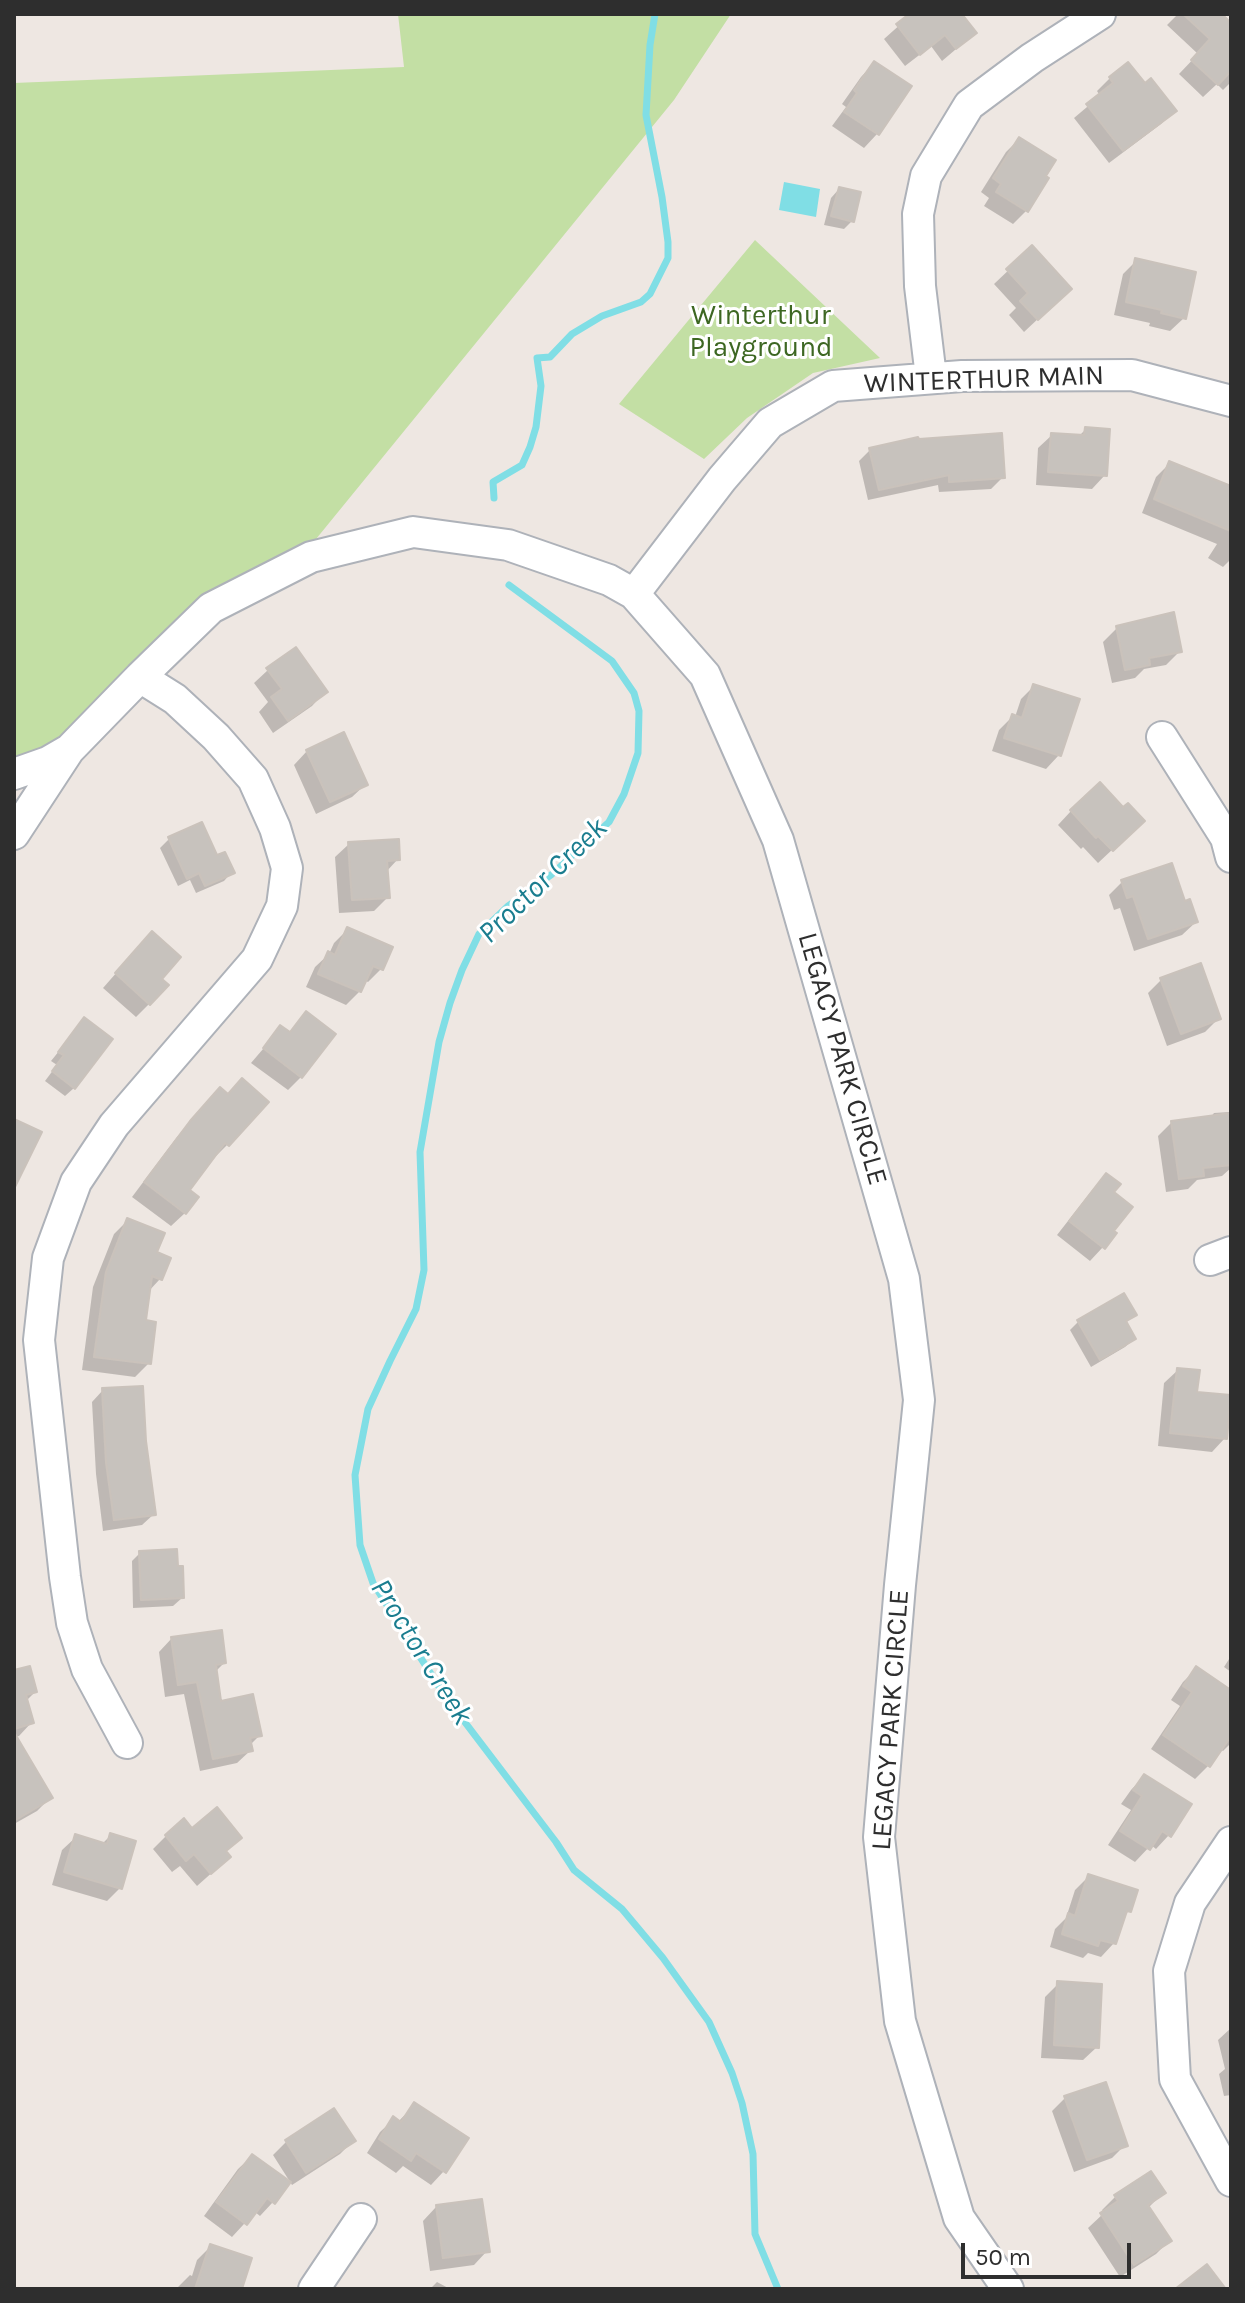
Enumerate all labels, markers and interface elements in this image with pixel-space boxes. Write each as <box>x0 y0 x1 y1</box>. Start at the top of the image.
park label: Winterthur Playground <box>689 299 833 365</box>
street label: WINTERTHUR MAIN <box>863 359 1105 401</box>
water label: Proctor Creek <box>471 811 615 951</box>
street label: LEGACY PARK CIRCLE <box>790 929 894 1189</box>
water label: Proctor Creek <box>362 1572 480 1732</box>
street label: LEGACY PARK CIRCLE <box>865 1588 917 1852</box>
scale bar <box>965 2227 1135 2277</box>
text: 50 m <box>975 2243 1031 2271</box>

